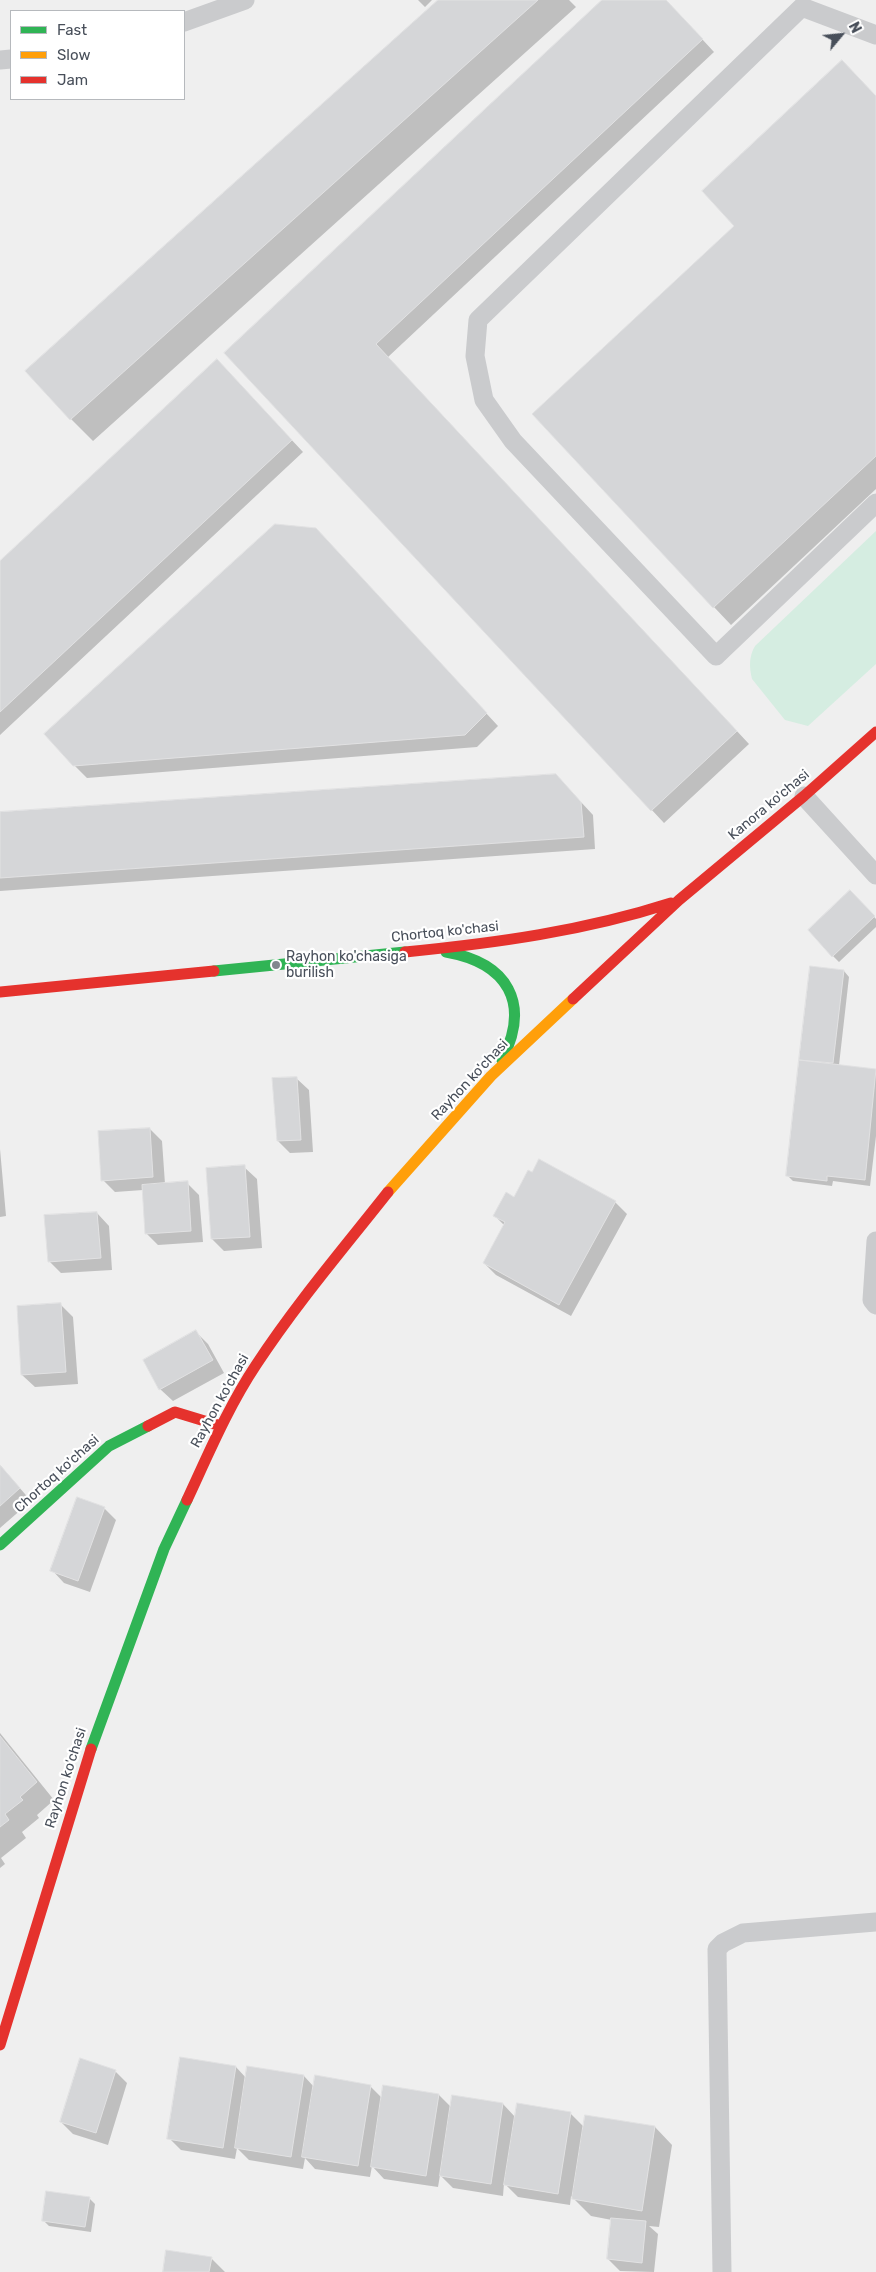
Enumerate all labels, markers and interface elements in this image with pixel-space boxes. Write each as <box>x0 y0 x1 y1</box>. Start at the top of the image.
legend <box>10 10 185 100</box>
north arrow <box>816 10 866 60</box>
text: N <box>845 19 865 36</box>
text: Fast <box>57 21 87 39</box>
text: Slow <box>57 46 90 64</box>
text: Jam <box>57 71 88 89</box>
street label: Kanora ko'chasi <box>725 766 813 844</box>
street label: Chortoq ko'chasi <box>390 918 500 946</box>
place label: Rayhon ko'chasiga burilish <box>286 949 407 982</box>
marker: Rayhon ko'chasiga burilish <box>270 959 282 971</box>
street label: Rayhon ko'chasi <box>428 1036 512 1124</box>
street label: Rayhon ko'chasi <box>187 1351 253 1451</box>
street label: Chortoq ko'chasi <box>11 1432 103 1516</box>
street label: Rayhon ko'chasi <box>42 1726 90 1830</box>

